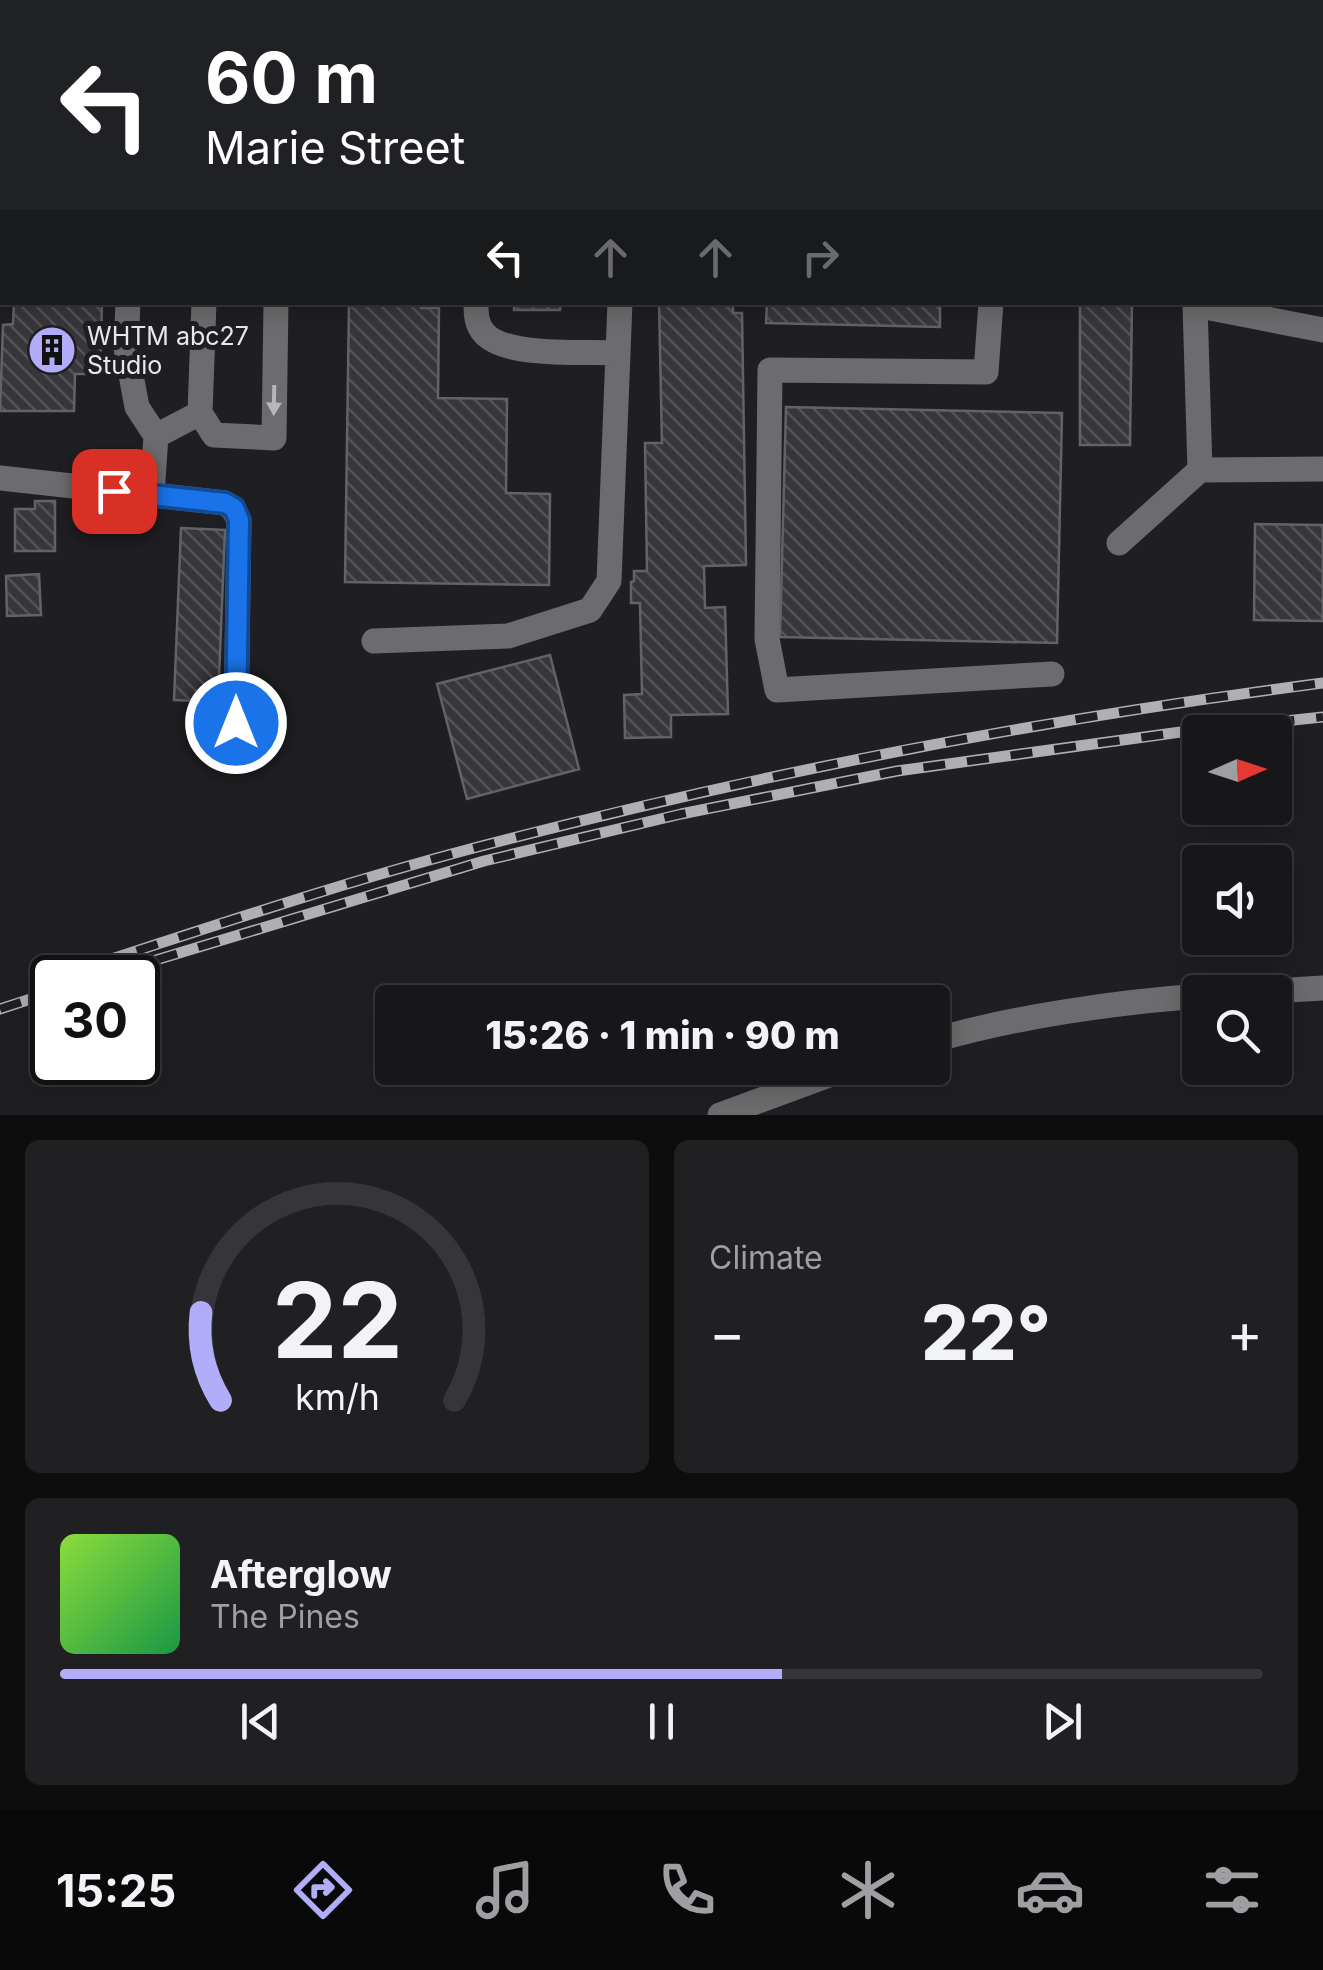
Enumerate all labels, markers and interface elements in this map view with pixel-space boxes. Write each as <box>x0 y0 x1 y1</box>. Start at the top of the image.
text: 60 m <box>205 35 378 120</box>
icon: left <box>40 40 170 170</box>
text: Marie Street <box>205 120 465 175</box>
icon: left <box>478 230 533 285</box>
icon: ahead <box>583 230 638 285</box>
icon: ahead <box>688 230 743 285</box>
icon: right <box>793 230 848 285</box>
place label: WHTM abc27 Studio <box>87 321 249 380</box>
building icon: WHTM abc27 Studio <box>26 324 78 376</box>
one-way arrow <box>266 384 282 416</box>
pin <box>72 449 157 534</box>
icon: arrive <box>87 464 142 519</box>
position arrow <box>184 671 288 775</box>
north arrow <box>1182 715 1292 825</box>
map controls <box>1182 715 1292 1085</box>
button: sound <box>1182 845 1292 955</box>
speed limit sign: 30 <box>30 955 160 1085</box>
button: search <box>1182 975 1292 1085</box>
text: 15:26 · 1 min · 90 m <box>485 1012 840 1058</box>
text: Climate <box>709 1238 823 1277</box>
text: 22 <box>271 1257 403 1383</box>
text: 22° <box>921 1287 1051 1378</box>
text: − <box>709 1300 745 1366</box>
text: + <box>1227 1300 1263 1366</box>
text: km/h <box>295 1375 379 1419</box>
text: Afterglow <box>210 1551 392 1597</box>
text: The Pines <box>210 1597 360 1636</box>
icon: previous <box>233 1694 288 1749</box>
icon: pause <box>634 1694 689 1749</box>
icon: next <box>1035 1694 1090 1749</box>
icon: directions <box>288 1855 358 1925</box>
icon: music <box>470 1855 540 1925</box>
icon: phone <box>652 1855 722 1925</box>
icon: climate <box>833 1855 903 1925</box>
icon: car <box>1015 1855 1085 1925</box>
icon: filters <box>1197 1855 1267 1925</box>
text: 15:25 <box>56 1863 176 1918</box>

